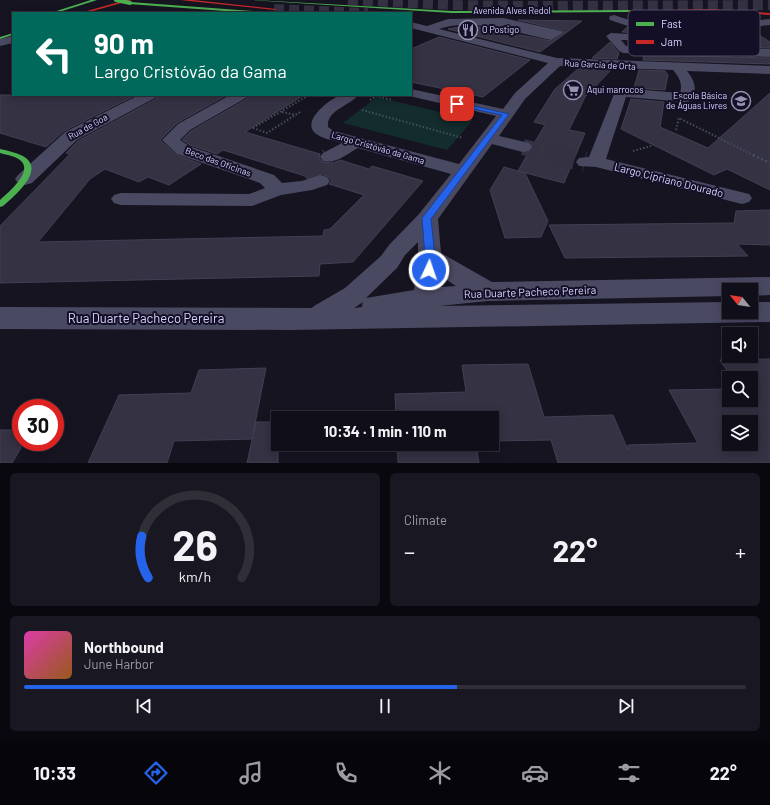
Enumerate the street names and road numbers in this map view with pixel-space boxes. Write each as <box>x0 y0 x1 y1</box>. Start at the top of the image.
street label: Avenida Alves Redol <box>473 5 551 16</box>
street label: Rua Garcia de Orta <box>564 57 636 72</box>
street label: Rua de Goa <box>66 111 109 142</box>
street label: Largo Cristóvão da Gama <box>330 129 426 166</box>
street label: Beco das Oficinas <box>184 145 253 179</box>
street label: Largo Cipriano Dourado <box>613 160 725 199</box>
street label: Rua Duarte Pacheco Pereira <box>464 283 596 300</box>
street label: Rua Duarte Pacheco Pereira <box>68 310 224 326</box>

